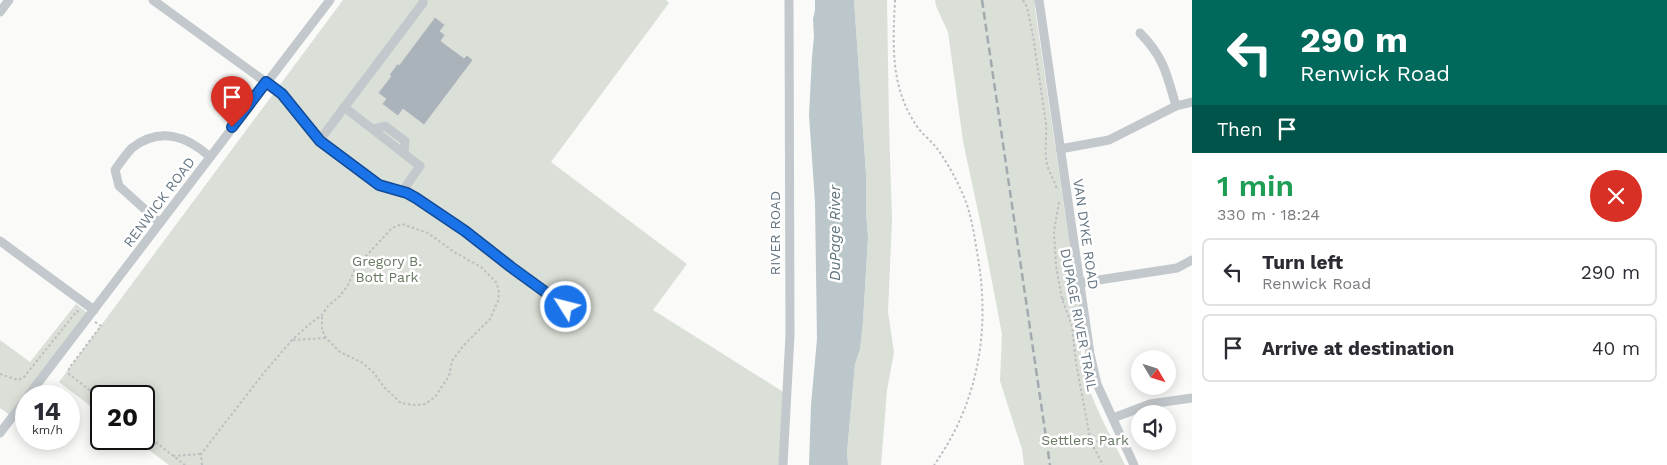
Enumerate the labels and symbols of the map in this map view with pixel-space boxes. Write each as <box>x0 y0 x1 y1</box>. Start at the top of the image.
pin <box>211 76 253 127</box>
street label: RENWICK ROAD <box>120 154 198 250</box>
street label: VAN DYKE ROAD <box>1070 178 1102 290</box>
water label: DuPage River <box>826 184 844 281</box>
street label: RIVER ROAD <box>767 191 783 275</box>
street label: DUPAGE RIVER TRAIL <box>1057 247 1101 393</box>
park label: Gregory B. Bott Park <box>352 253 422 285</box>
position arrow <box>539 280 591 332</box>
north arrow <box>1131 350 1176 395</box>
speed limit sign: 20 <box>90 385 155 450</box>
park label: Settlers Park <box>1041 432 1129 448</box>

